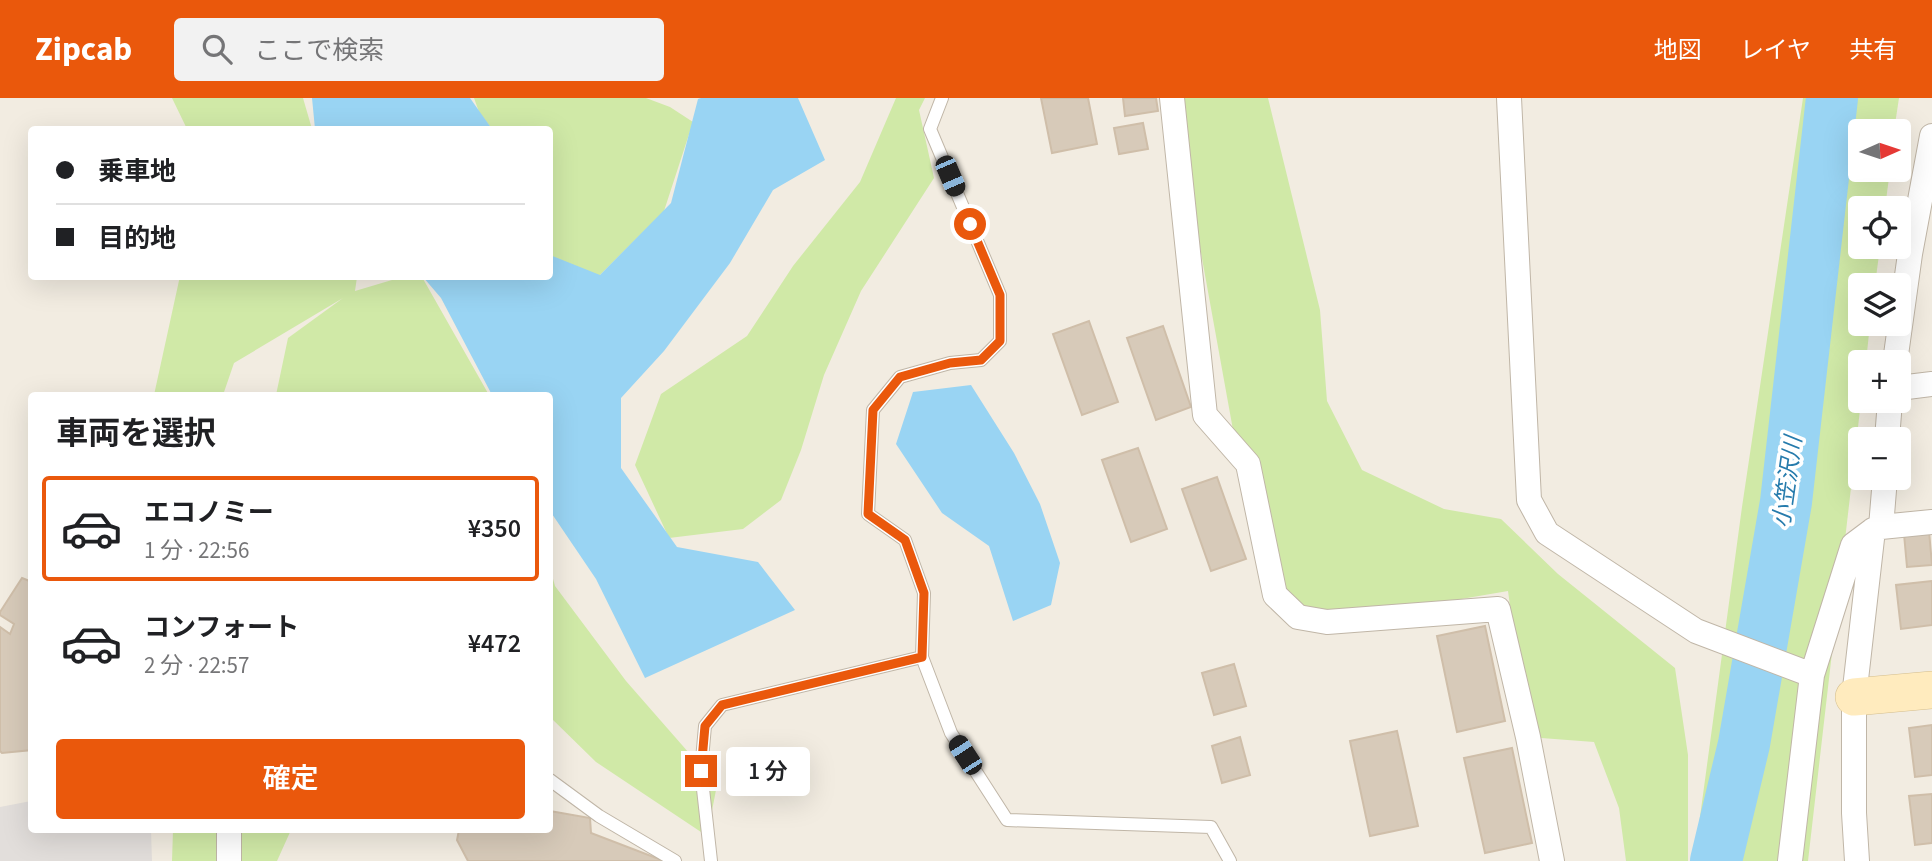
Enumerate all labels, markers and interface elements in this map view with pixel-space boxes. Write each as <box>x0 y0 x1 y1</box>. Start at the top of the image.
search box <box>174 18 664 81</box>
text: Zipcab <box>35 26 132 73</box>
icon: search <box>198 30 236 68</box>
text: ここで検索 <box>254 32 384 69</box>
text: 地図 <box>1654 33 1702 68</box>
text: レイヤ <box>1740 33 1811 68</box>
text: 共有 <box>1849 33 1897 68</box>
north arrow <box>1848 119 1911 182</box>
map controls <box>1848 119 1911 490</box>
text: 乗車地 <box>98 153 176 190</box>
car <box>933 153 968 199</box>
button: locate <box>1848 196 1911 259</box>
route start <box>954 208 986 240</box>
text: 目的地 <box>98 220 176 257</box>
button: layers <box>1848 273 1911 336</box>
button: + <box>1848 350 1911 413</box>
text: 車両を選択 <box>56 411 216 457</box>
button: − <box>1848 427 1911 490</box>
water label: 小笠沢川 <box>1765 431 1811 530</box>
text: エコノミー <box>144 494 274 531</box>
icon: car <box>60 497 123 560</box>
text: ¥350 <box>468 510 521 547</box>
text: 1 分 · 22:56 <box>144 534 249 567</box>
text: コンフォート <box>144 609 299 646</box>
icon: car <box>60 612 123 675</box>
text: ¥472 <box>468 625 521 662</box>
text: 2 分 · 22:57 <box>144 649 249 682</box>
car <box>945 732 986 778</box>
button: 確定 <box>56 739 525 819</box>
callout: 1 分 <box>726 746 810 796</box>
route end <box>685 755 717 787</box>
text: 1 分 <box>748 755 788 788</box>

